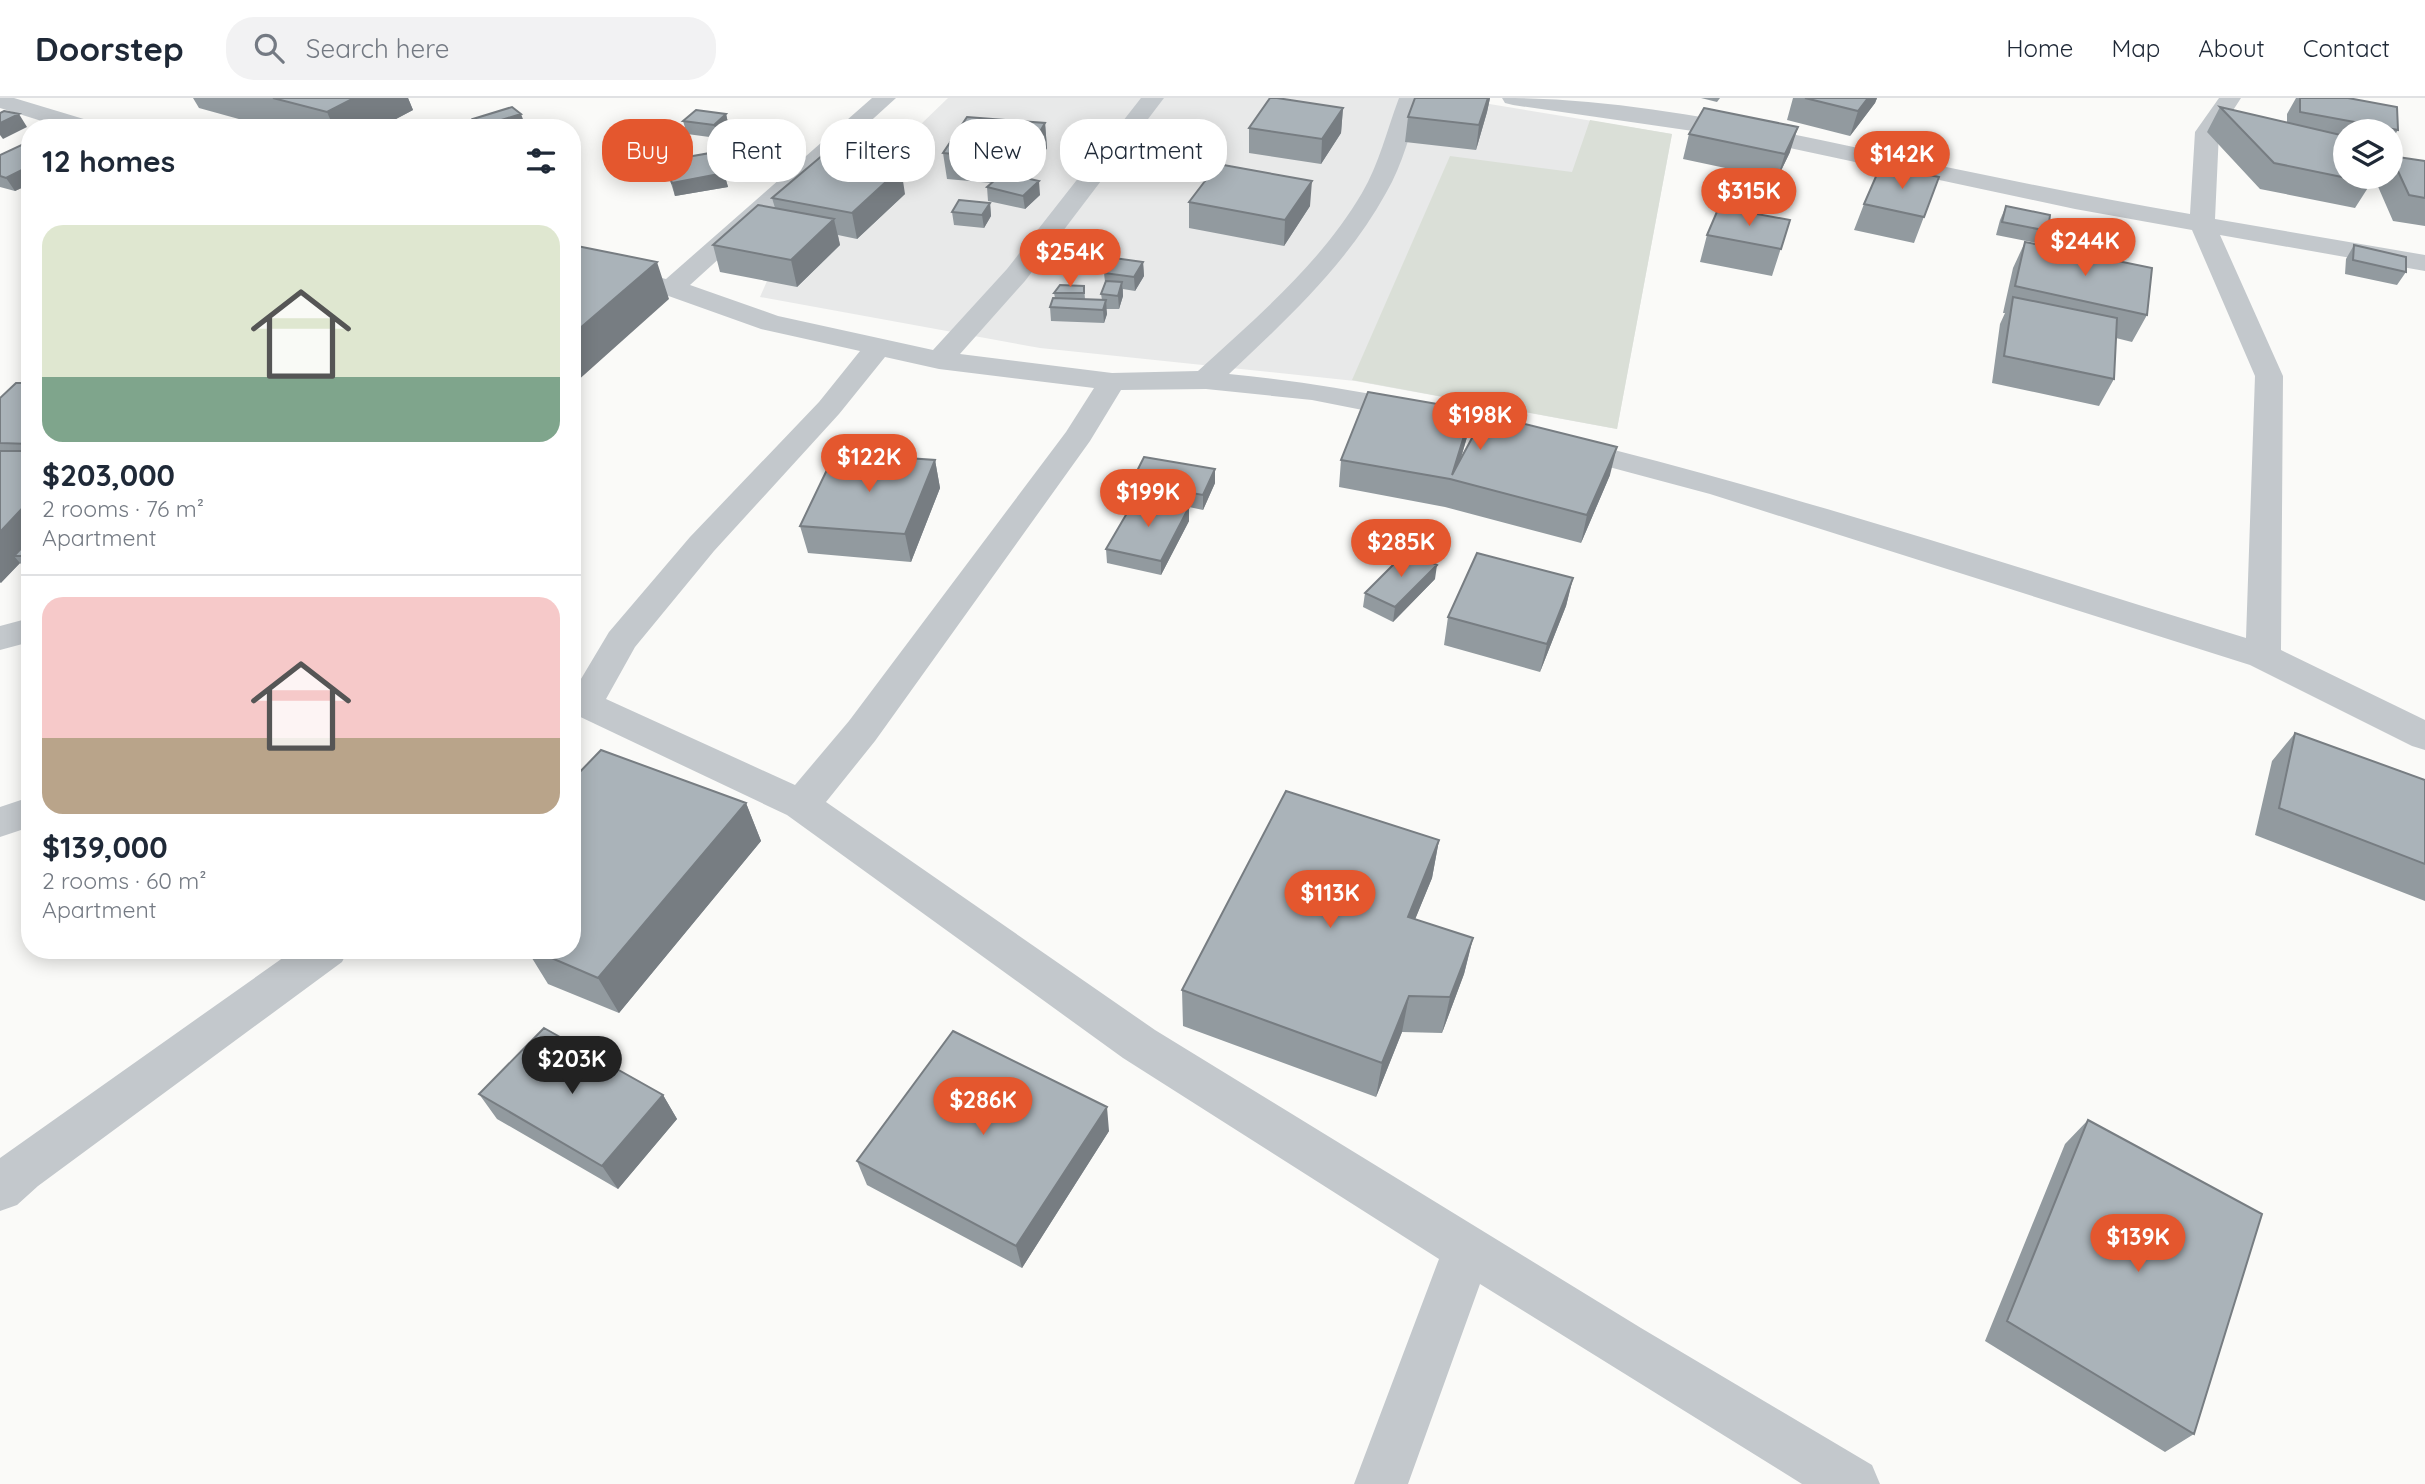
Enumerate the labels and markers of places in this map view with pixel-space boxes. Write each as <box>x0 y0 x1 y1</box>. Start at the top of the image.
pin: $142K <box>1853 132 1951 191</box>
pin: $315K <box>1700 169 1798 228</box>
pin: $244K <box>2036 218 2134 278</box>
pin: $254K <box>1021 230 1119 289</box>
pin: $198K <box>1431 392 1529 452</box>
pin: $122K <box>820 434 918 494</box>
pin: $199K <box>1099 470 1197 529</box>
pin: $285K <box>1352 519 1450 579</box>
pin: $113K <box>1281 870 1379 930</box>
pin: $203K <box>523 1037 621 1096</box>
pin: $286K <box>934 1077 1032 1137</box>
pin: $139K <box>2089 1214 2187 1274</box>

